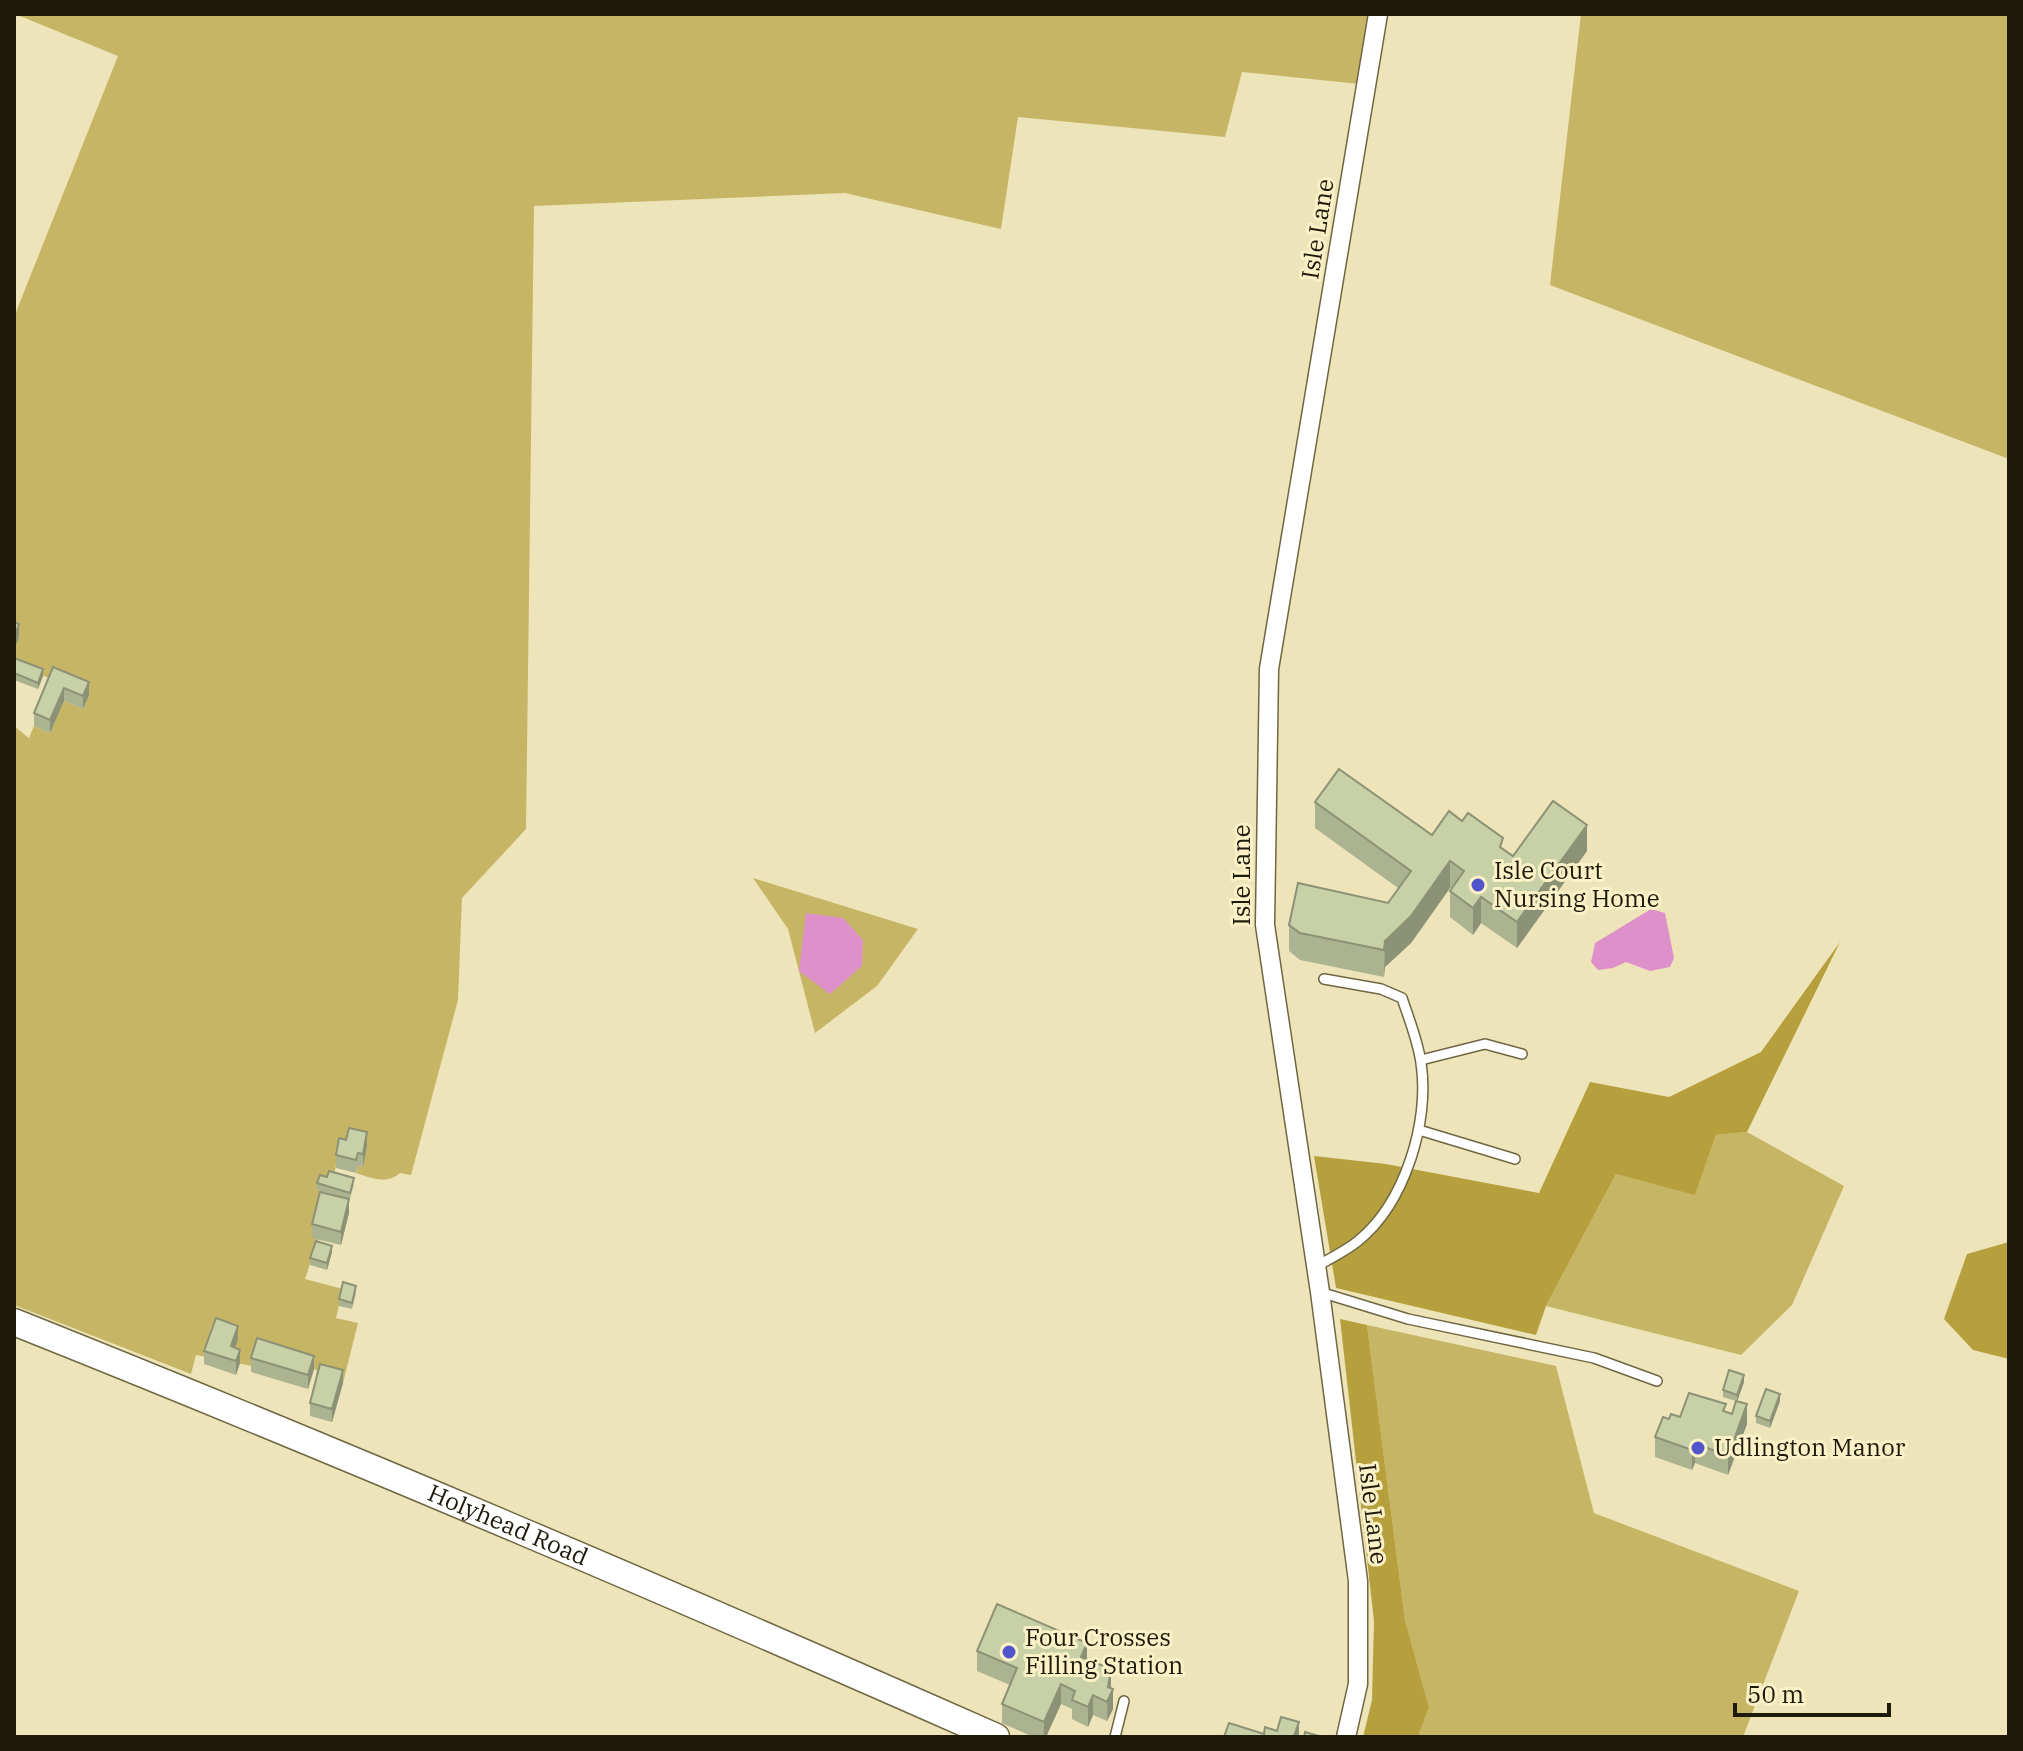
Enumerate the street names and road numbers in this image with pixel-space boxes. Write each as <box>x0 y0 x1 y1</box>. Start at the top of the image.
street label: Isle Lane <box>1293 176 1341 281</box>
street label: Isle Lane <box>1225 824 1257 926</box>
street label: Isle Lane <box>1352 1462 1396 1566</box>
street label: Holyhead Road <box>423 1476 593 1573</box>

